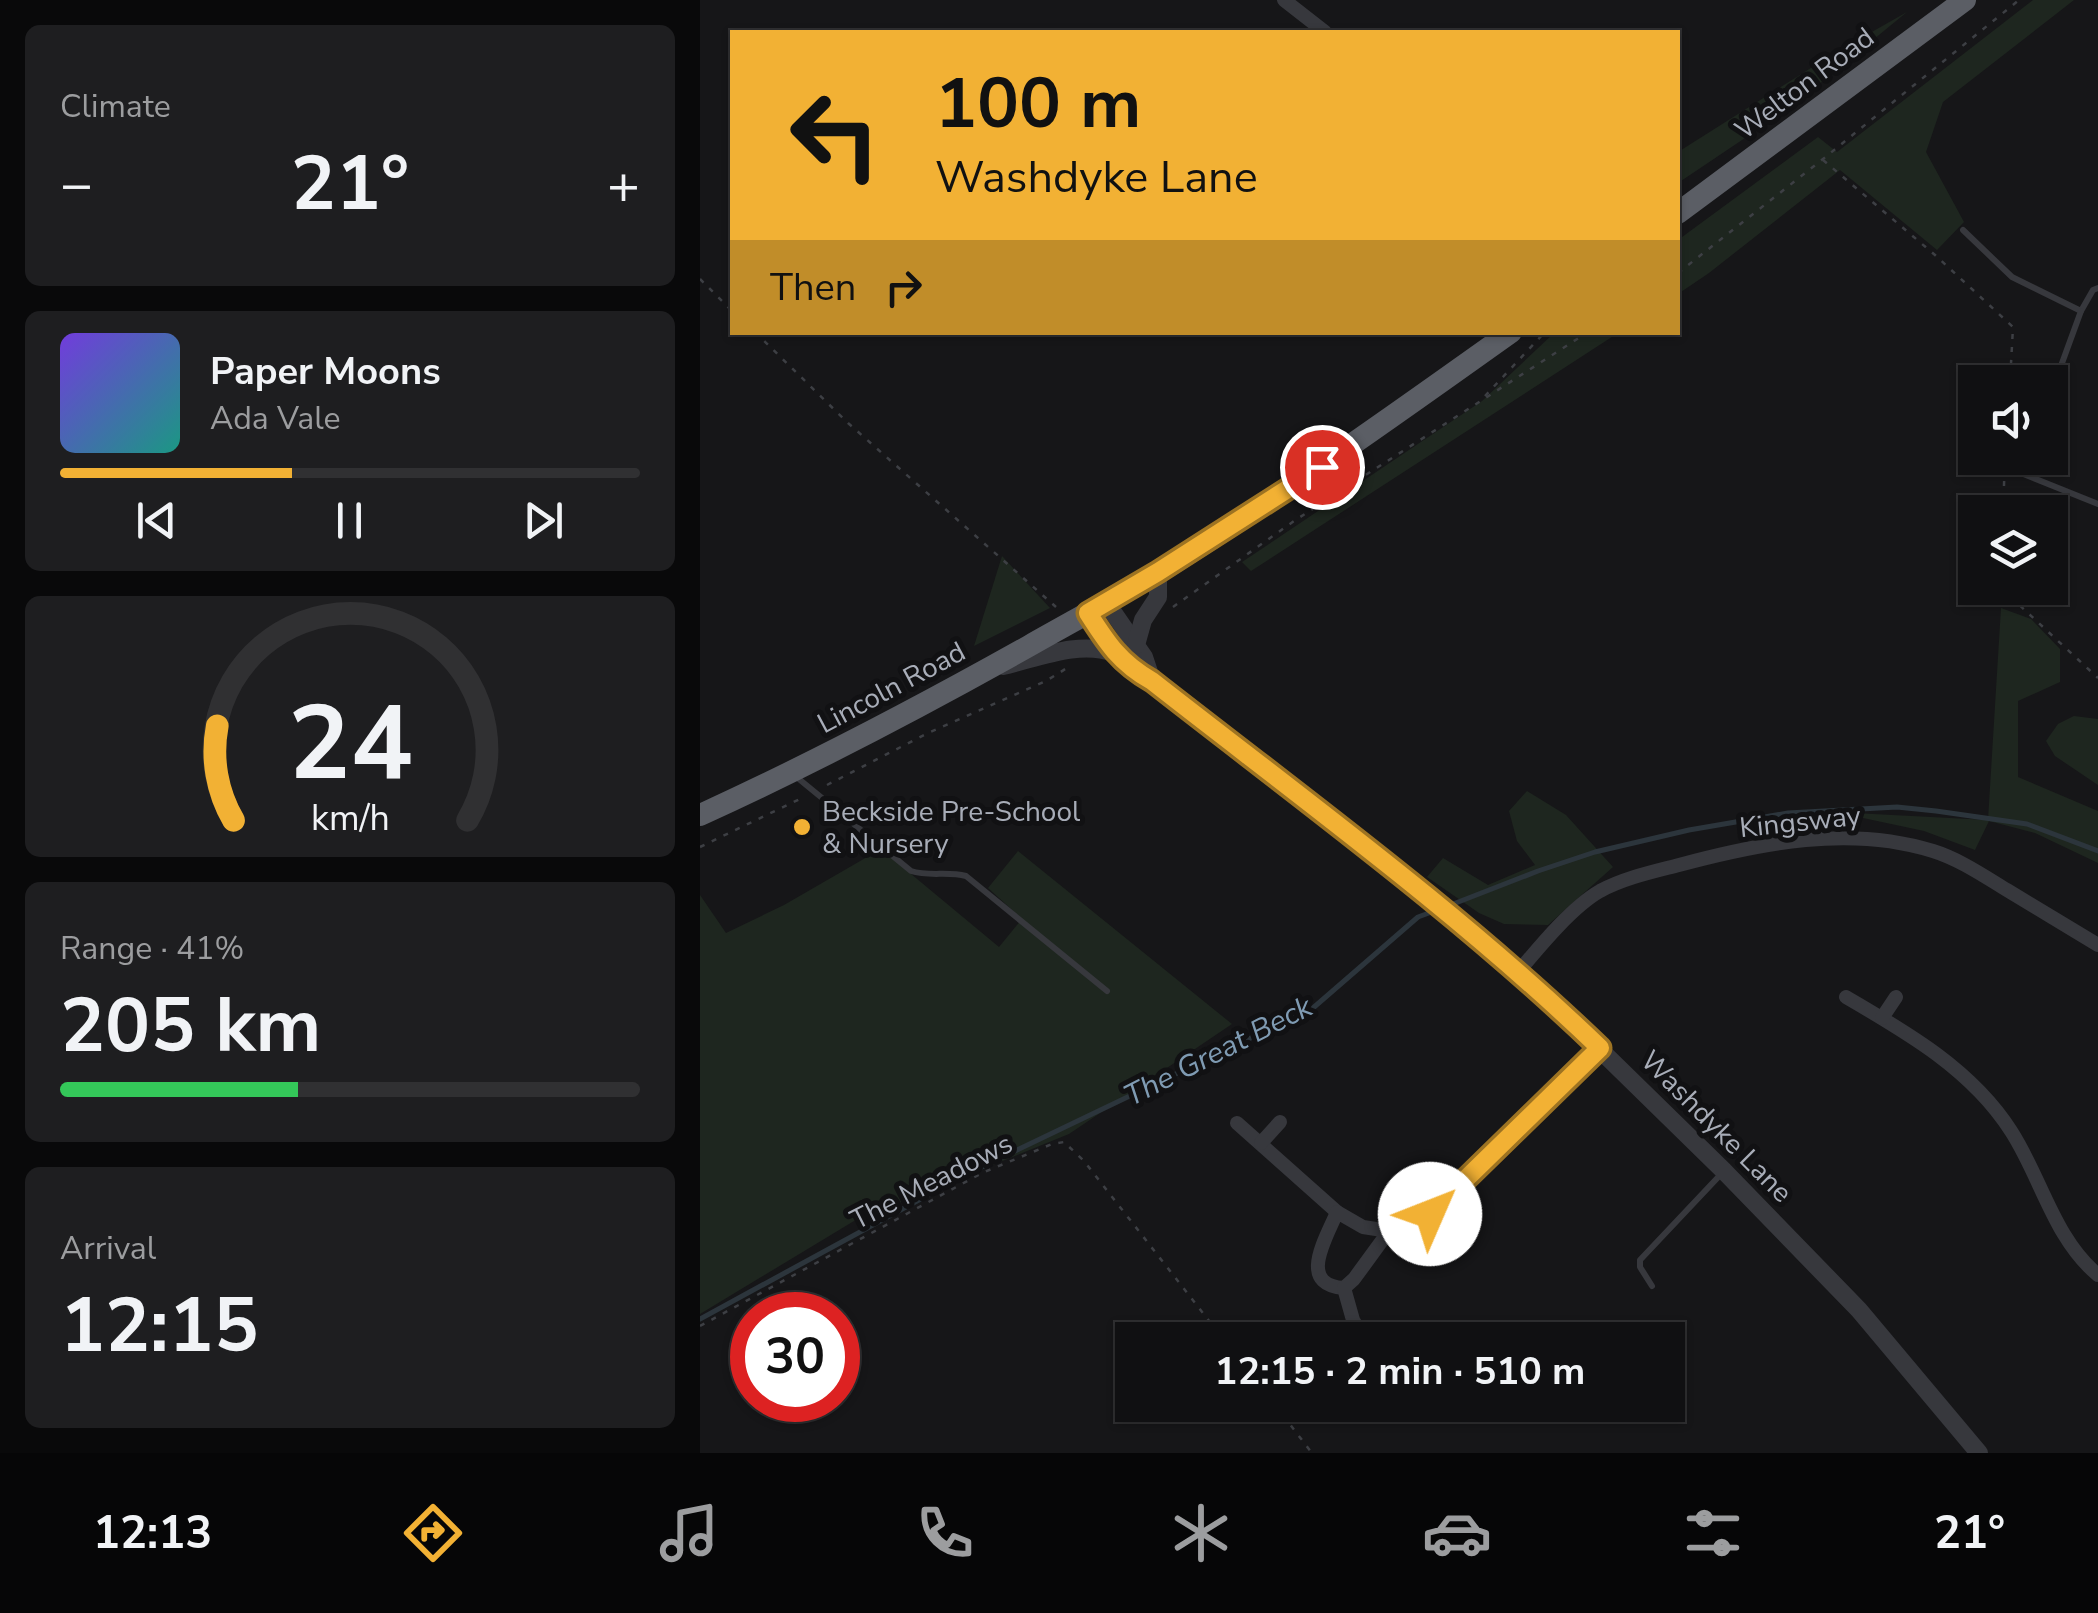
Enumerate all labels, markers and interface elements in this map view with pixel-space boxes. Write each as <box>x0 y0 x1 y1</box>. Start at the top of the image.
street label: Welton Road <box>1727 19 1882 149</box>
text: 100 m <box>935 56 1141 152</box>
icon: left <box>770 70 900 200</box>
text: Climate <box>60 85 171 128</box>
text: 21° <box>291 133 409 235</box>
text: − <box>60 147 93 222</box>
text: + <box>607 147 640 222</box>
text: Washdyke Lane <box>935 147 1258 208</box>
icon: right <box>876 260 931 315</box>
text: Then <box>770 262 856 313</box>
text: Paper Moons <box>210 346 441 397</box>
map controls <box>1958 365 2068 605</box>
button: sound <box>1958 365 2068 475</box>
text: Ada Vale <box>210 397 341 440</box>
pin <box>1280 425 1365 510</box>
icon: arrive <box>1295 440 1350 495</box>
icon: previous <box>129 493 184 548</box>
icon: pause <box>322 493 377 548</box>
icon: next <box>516 493 571 548</box>
button: layers <box>1958 495 2068 605</box>
street label: Lincoln Road <box>811 633 972 743</box>
text: 24 <box>288 673 412 815</box>
place label: Beckside Pre-School & Nursery <box>822 793 1081 863</box>
text: km/h <box>311 794 389 843</box>
street label: Kingsway <box>1738 797 1863 847</box>
marker: Beckside Pre-School & Nursery <box>791 816 813 838</box>
text: Range · 41% <box>60 927 244 970</box>
text: 205 km <box>60 975 321 1077</box>
water label: The Great Beck <box>1117 986 1320 1117</box>
street label: Washdyke Lane <box>1632 1042 1801 1211</box>
street label: The Meadows <box>844 1125 1019 1239</box>
position arrow <box>1378 1162 1482 1266</box>
text: Arrival <box>60 1227 156 1270</box>
text: 12:15 <box>60 1275 259 1377</box>
speed limit sign: 30 <box>730 1292 860 1422</box>
text: 12:15 · 2 min · 510 m <box>1215 1346 1585 1397</box>
icon: directions <box>398 1498 468 1568</box>
icon: music <box>654 1498 724 1568</box>
icon: phone <box>910 1498 980 1568</box>
icon: climate <box>1166 1498 1236 1568</box>
icon: car <box>1422 1498 1492 1568</box>
icon: filters <box>1678 1498 1748 1568</box>
text: 12:13 <box>93 1503 212 1564</box>
text: 21° <box>1934 1503 2005 1564</box>

